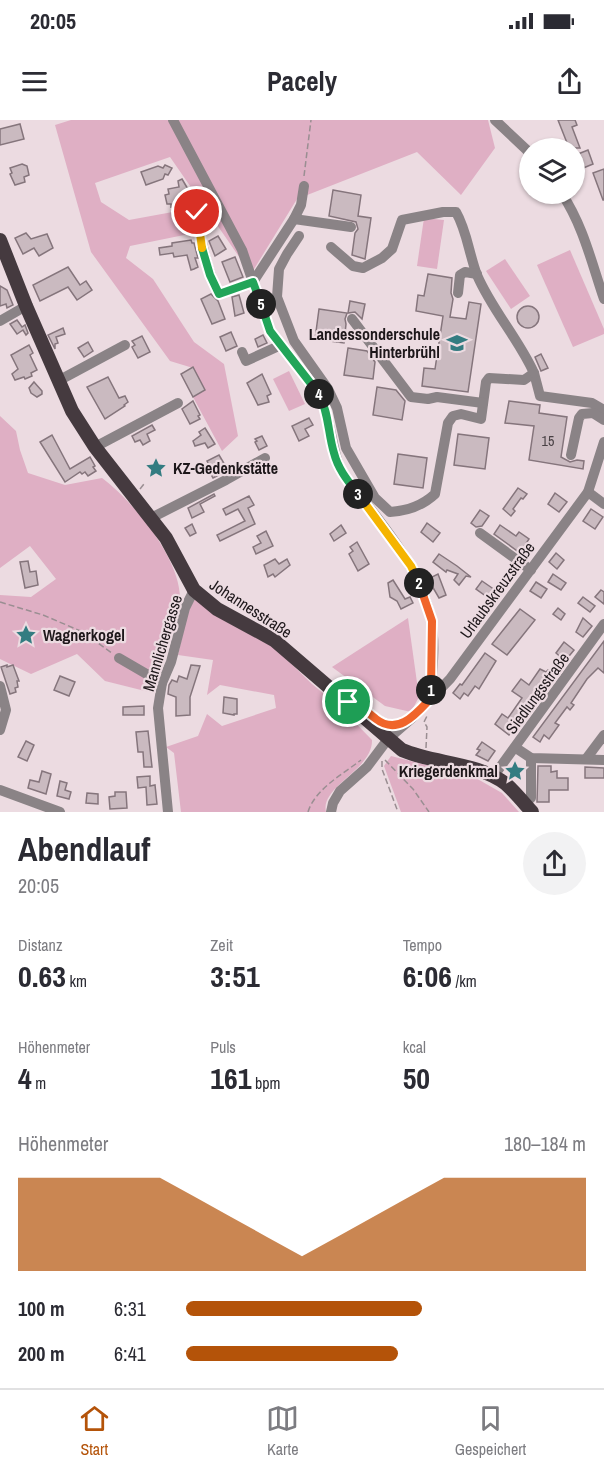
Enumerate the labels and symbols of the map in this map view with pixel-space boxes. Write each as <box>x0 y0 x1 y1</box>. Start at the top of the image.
pin <box>171 186 222 237</box>
pin: 5 <box>246 289 276 319</box>
place label: Landessonderschule Hinterbrühl <box>309 323 440 363</box>
school or university icon: Landessonderschule Hinterbrühl <box>445 331 469 355</box>
pin: 4 <box>304 379 334 409</box>
house number: 15 <box>542 432 554 450</box>
place icon: KZ-Gedenkstätte <box>144 456 168 480</box>
place label: KZ-Gedenkstätte <box>173 457 278 479</box>
pin: 3 <box>343 479 373 509</box>
street label: Urlaubskreuzstraße <box>454 537 540 643</box>
pin: 2 <box>404 568 434 598</box>
street label: Johannesstraße <box>206 573 296 643</box>
street label: Mannlichergasse <box>137 592 187 694</box>
place icon: Wagnerkogel <box>14 623 38 647</box>
place label: Wagnerkogel <box>43 624 125 646</box>
street label: Siedlungsstraße <box>500 648 574 738</box>
pin: 1 <box>416 675 446 705</box>
pin <box>322 676 373 727</box>
place icon: Kriegerdenkmal <box>503 759 527 783</box>
place label: Kriegerdenkmal <box>399 760 498 782</box>

